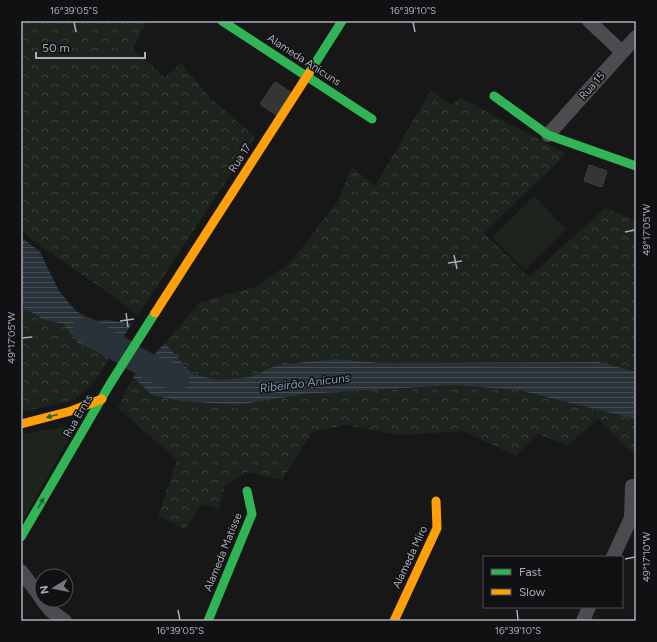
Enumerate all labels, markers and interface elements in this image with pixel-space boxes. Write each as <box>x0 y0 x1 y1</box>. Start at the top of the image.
text: 16°39'05"S <box>50 4 98 17</box>
text: 16°39'10"S <box>390 4 436 17</box>
street label: Alameda Anicuns <box>265 31 343 89</box>
scale bar <box>36 34 145 60</box>
text: 50 m <box>42 41 70 55</box>
street label: Rua 15 <box>576 70 608 102</box>
street label: Rua 17 <box>226 141 254 175</box>
text: 49°17'05"W <box>640 204 653 256</box>
text: 49°17'05"W <box>5 312 18 364</box>
water label: Ribeirão Anicuns <box>259 370 351 395</box>
street label: Rua Ernts <box>61 392 95 440</box>
one-way arrow <box>45 413 57 419</box>
one-way arrow <box>37 497 44 509</box>
street label: Alameda Matisse <box>201 511 245 593</box>
street label: Alameda Miro <box>390 524 430 590</box>
text: 49°17'10"W <box>640 531 653 582</box>
legend <box>483 556 623 608</box>
text: Fast <box>519 565 542 579</box>
north arrow <box>34 568 74 608</box>
text: N <box>38 584 52 595</box>
text: Slow <box>519 585 546 599</box>
text: 16°39'05"S <box>156 624 204 637</box>
text: 16°39'10"S <box>495 624 541 637</box>

